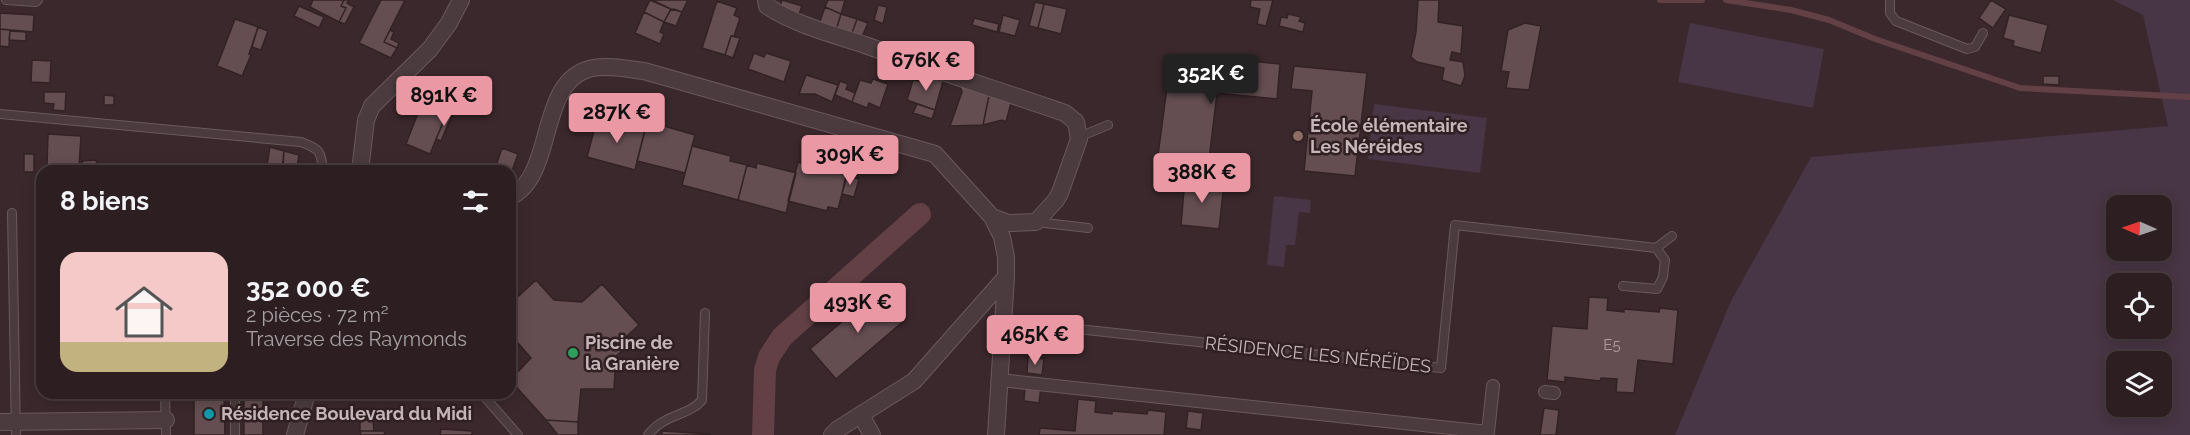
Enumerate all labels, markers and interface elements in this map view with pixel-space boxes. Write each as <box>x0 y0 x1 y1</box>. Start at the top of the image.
pin: 676K € <box>877 41 975 92</box>
text: 676K € <box>891 48 961 72</box>
pin: 352K € <box>1162 54 1260 105</box>
text: 352K € <box>1177 61 1245 85</box>
pin: 891K € <box>395 76 493 127</box>
text: 891K € <box>410 83 478 107</box>
pin: 287K € <box>568 93 666 144</box>
text: 287K € <box>583 100 651 124</box>
place label: École élémentaire Les Néréides <box>1310 115 1468 157</box>
marker: École élémentaire Les Néréides <box>1291 129 1305 143</box>
pin: 309K € <box>801 135 899 186</box>
text: 309K € <box>815 142 885 166</box>
pin: 388K € <box>1153 153 1251 204</box>
text: 388K € <box>1167 160 1237 184</box>
icon: filters <box>459 185 492 218</box>
text: 8 biens <box>60 186 149 216</box>
north arrow <box>2106 195 2172 261</box>
map controls <box>2106 195 2172 417</box>
text: 352 000 € <box>246 273 371 303</box>
button: locate <box>2106 273 2172 339</box>
icon: home <box>108 276 180 348</box>
pin: 493K € <box>809 283 907 334</box>
text: 493K € <box>824 290 892 314</box>
text: 2 pièces · 72 m² <box>246 303 389 327</box>
pin: 465K € <box>986 315 1084 366</box>
text: 465K € <box>1001 322 1069 346</box>
text: Traverse des Raymonds <box>246 327 467 351</box>
street label: RÉSIDENCE LES NÉRÉÏDES <box>1204 331 1432 377</box>
place label: Piscine de la Granière <box>585 332 680 374</box>
house number: E5 <box>1603 336 1621 354</box>
marker: Piscine de la Granière <box>566 346 580 360</box>
button: layers <box>2106 351 2172 417</box>
place label: Résidence Boulevard du Midi <box>221 403 472 424</box>
marker: Résidence Boulevard du Midi <box>202 407 216 421</box>

